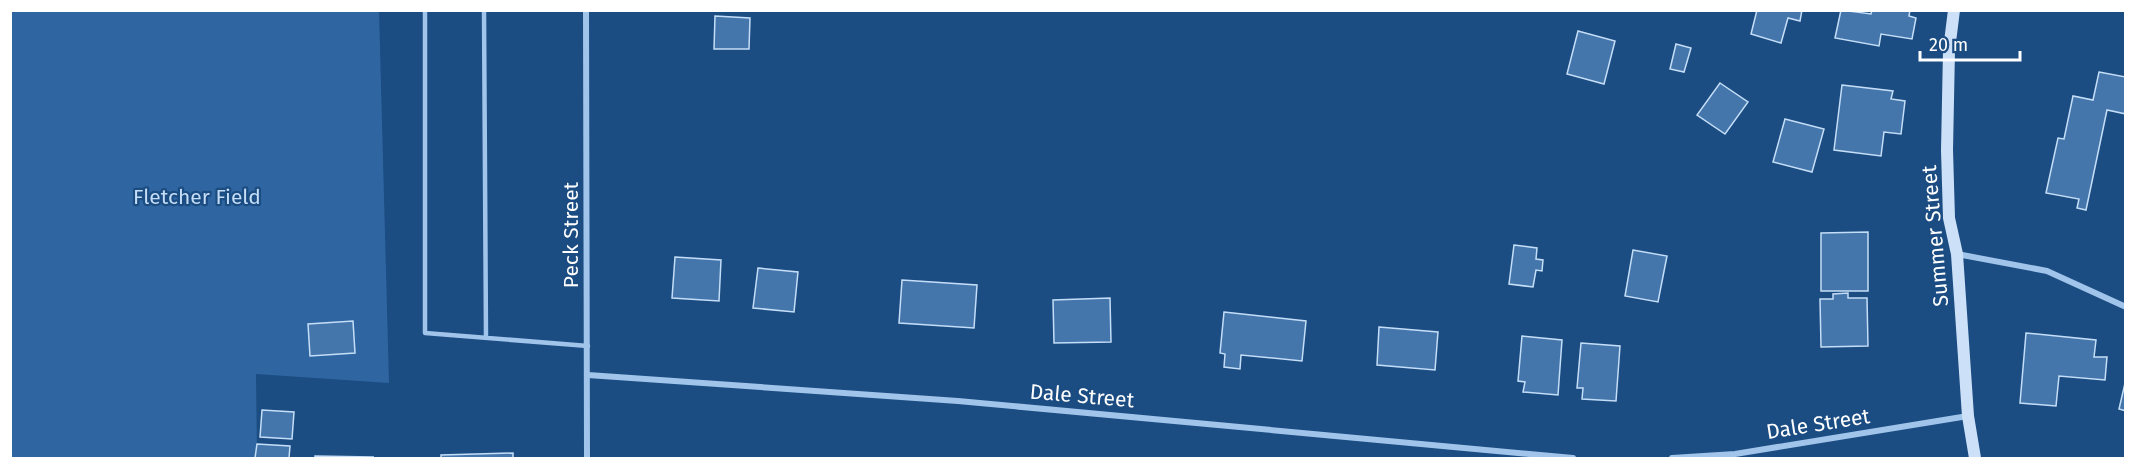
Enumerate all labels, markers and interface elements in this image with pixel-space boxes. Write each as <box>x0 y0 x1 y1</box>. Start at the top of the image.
scale bar <box>1920 24 2020 62</box>
text: 20 m <box>1929 34 1968 56</box>
street label: Summer Street <box>1916 164 1954 308</box>
street label: Peck Street <box>558 181 584 288</box>
park label: Fletcher Field <box>133 184 261 210</box>
street label: Dale Street <box>1029 378 1136 414</box>
street label: Dale Street <box>1764 403 1872 445</box>

